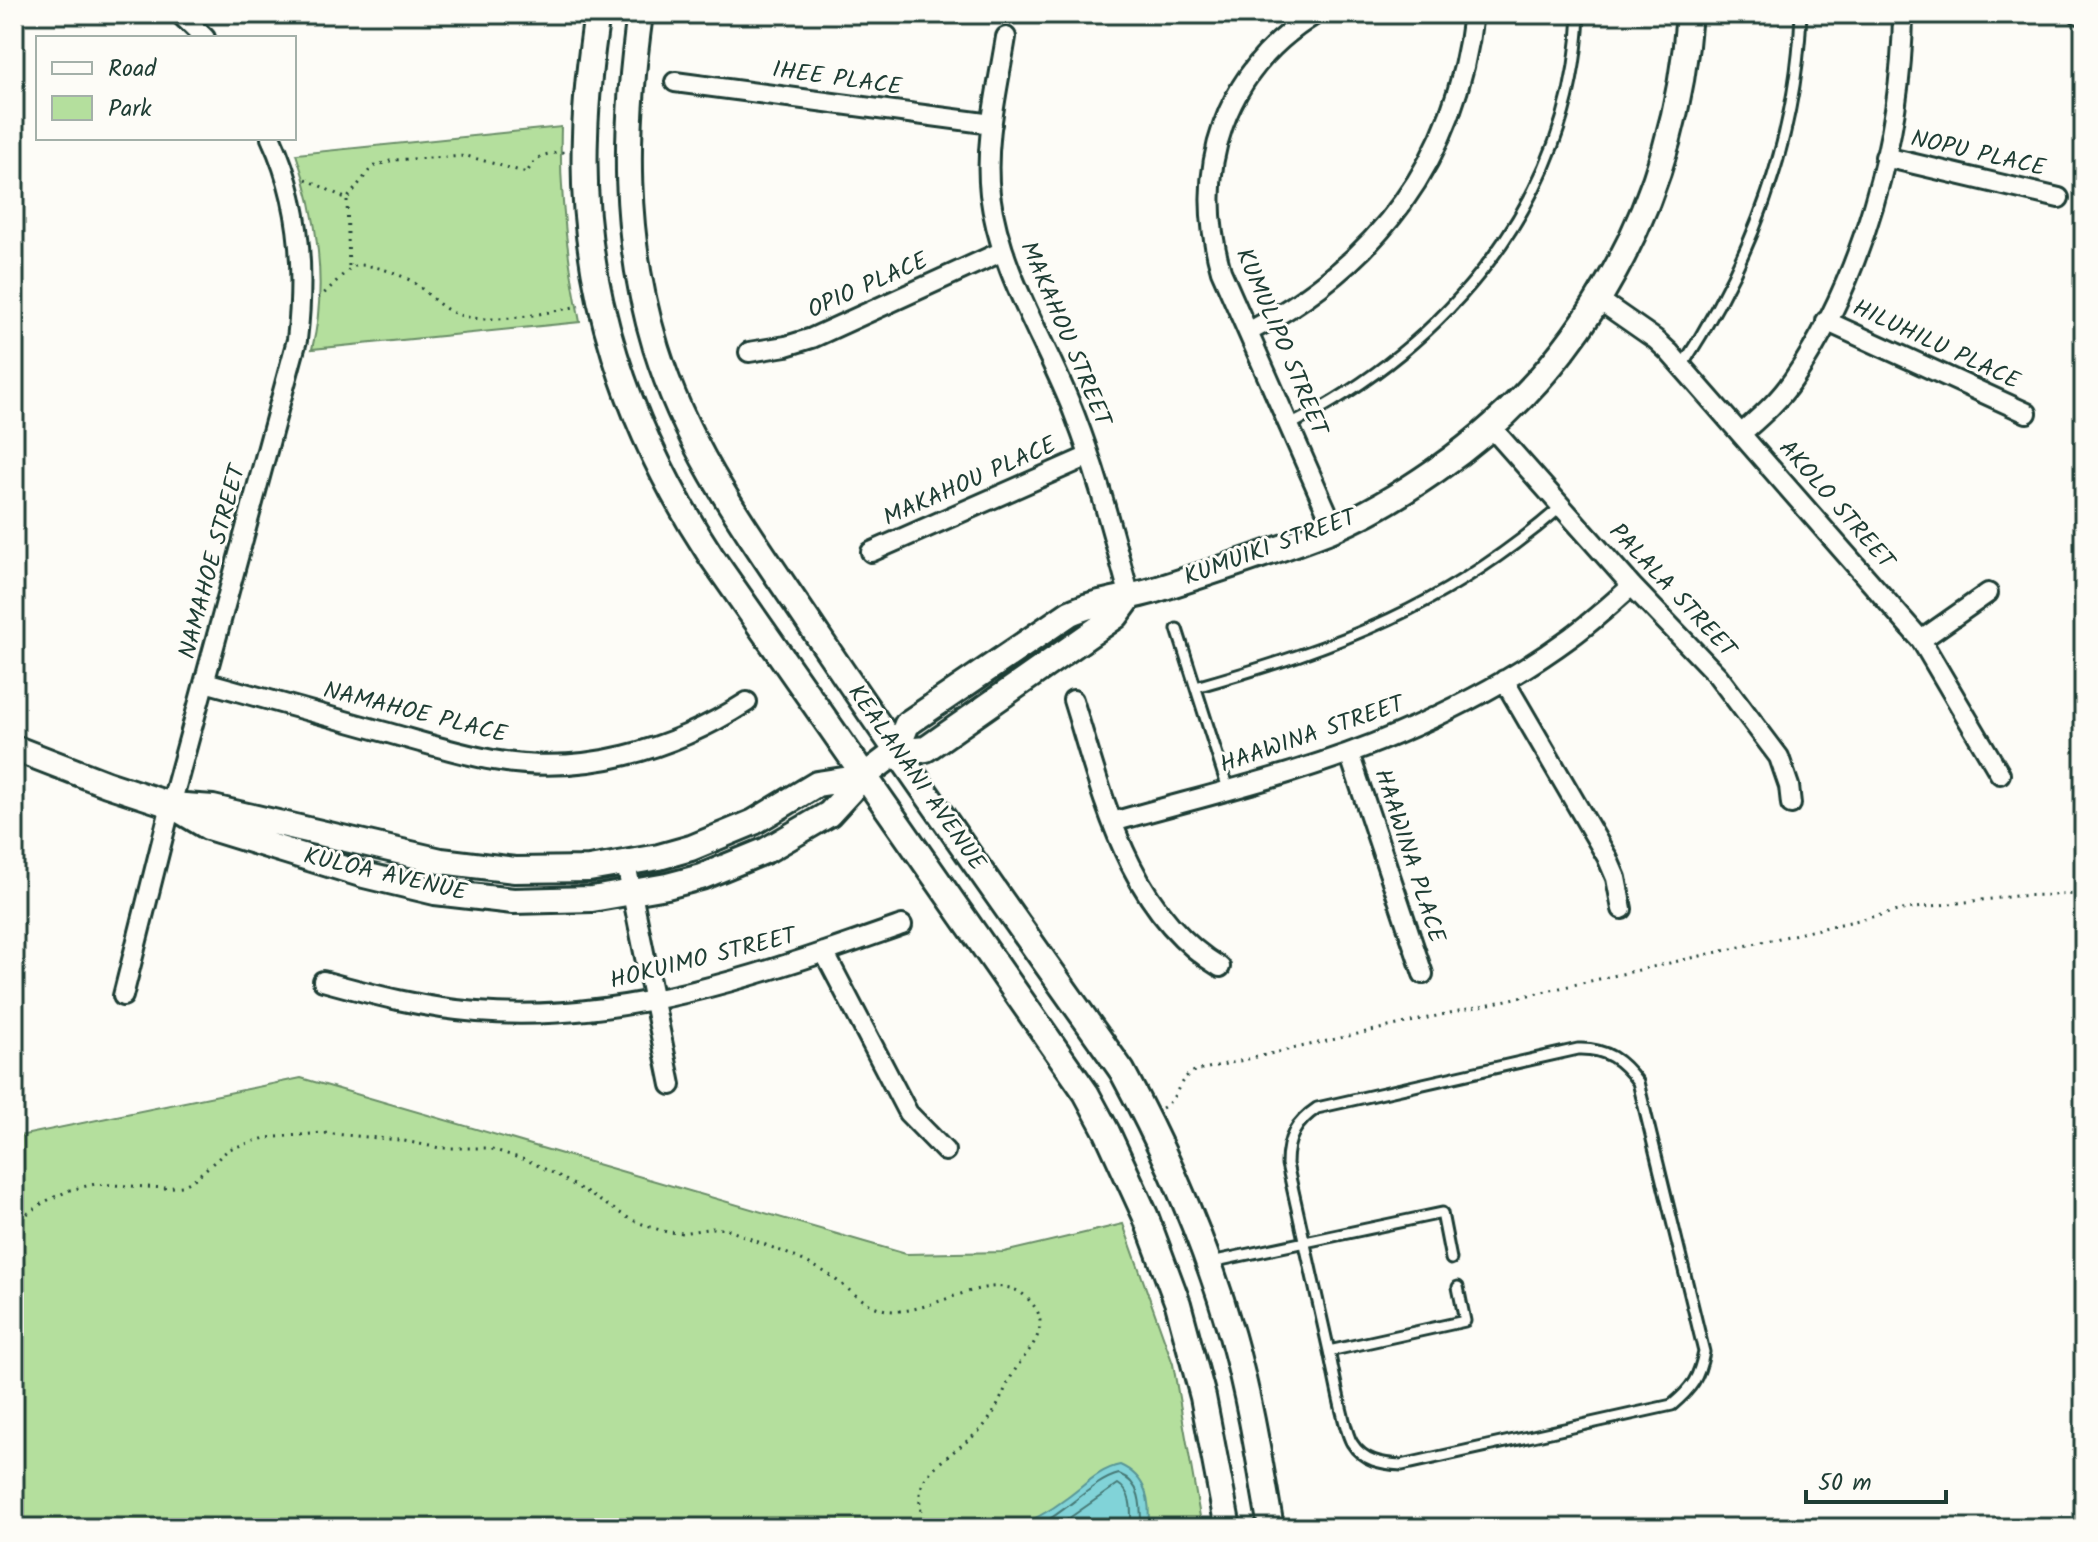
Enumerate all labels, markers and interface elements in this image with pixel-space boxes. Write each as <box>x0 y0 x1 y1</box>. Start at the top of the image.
legend <box>36 36 296 140</box>
text: Road <box>108 50 157 89</box>
street label: IHEE PLACE <box>770 51 905 108</box>
text: Park <box>108 90 152 129</box>
street label: NOPU PLACE <box>1907 120 2050 189</box>
street label: MAKAHOU STREET <box>1008 235 1122 435</box>
street label: OPIO PLACE <box>801 242 936 330</box>
street label: KUMULIPO STREET <box>1224 242 1339 444</box>
street label: HILUHILU PLACE <box>1846 289 2027 401</box>
street label: MAKAHOU PLACE <box>877 426 1064 538</box>
street label: AKOLO STREET <box>1768 431 1905 580</box>
street label: NAMAHOE STREET <box>168 459 258 663</box>
street label: KUMUIKI STREET <box>1178 498 1364 597</box>
street label: PALALA STREET <box>1599 514 1747 669</box>
street label: NAMAHOE PLACE <box>319 671 512 755</box>
street label: KEALANANI AVENUE <box>837 676 996 880</box>
street label: HAAWINA STREET <box>1215 685 1411 785</box>
street label: HAAWINA PLACE <box>1362 764 1456 949</box>
street label: KULOA AVENUE <box>299 837 471 913</box>
street label: HOKUIMO STREET <box>606 917 802 1001</box>
scale bar <box>1806 1454 1946 1504</box>
text: 50 m <box>1818 1464 1872 1503</box>

